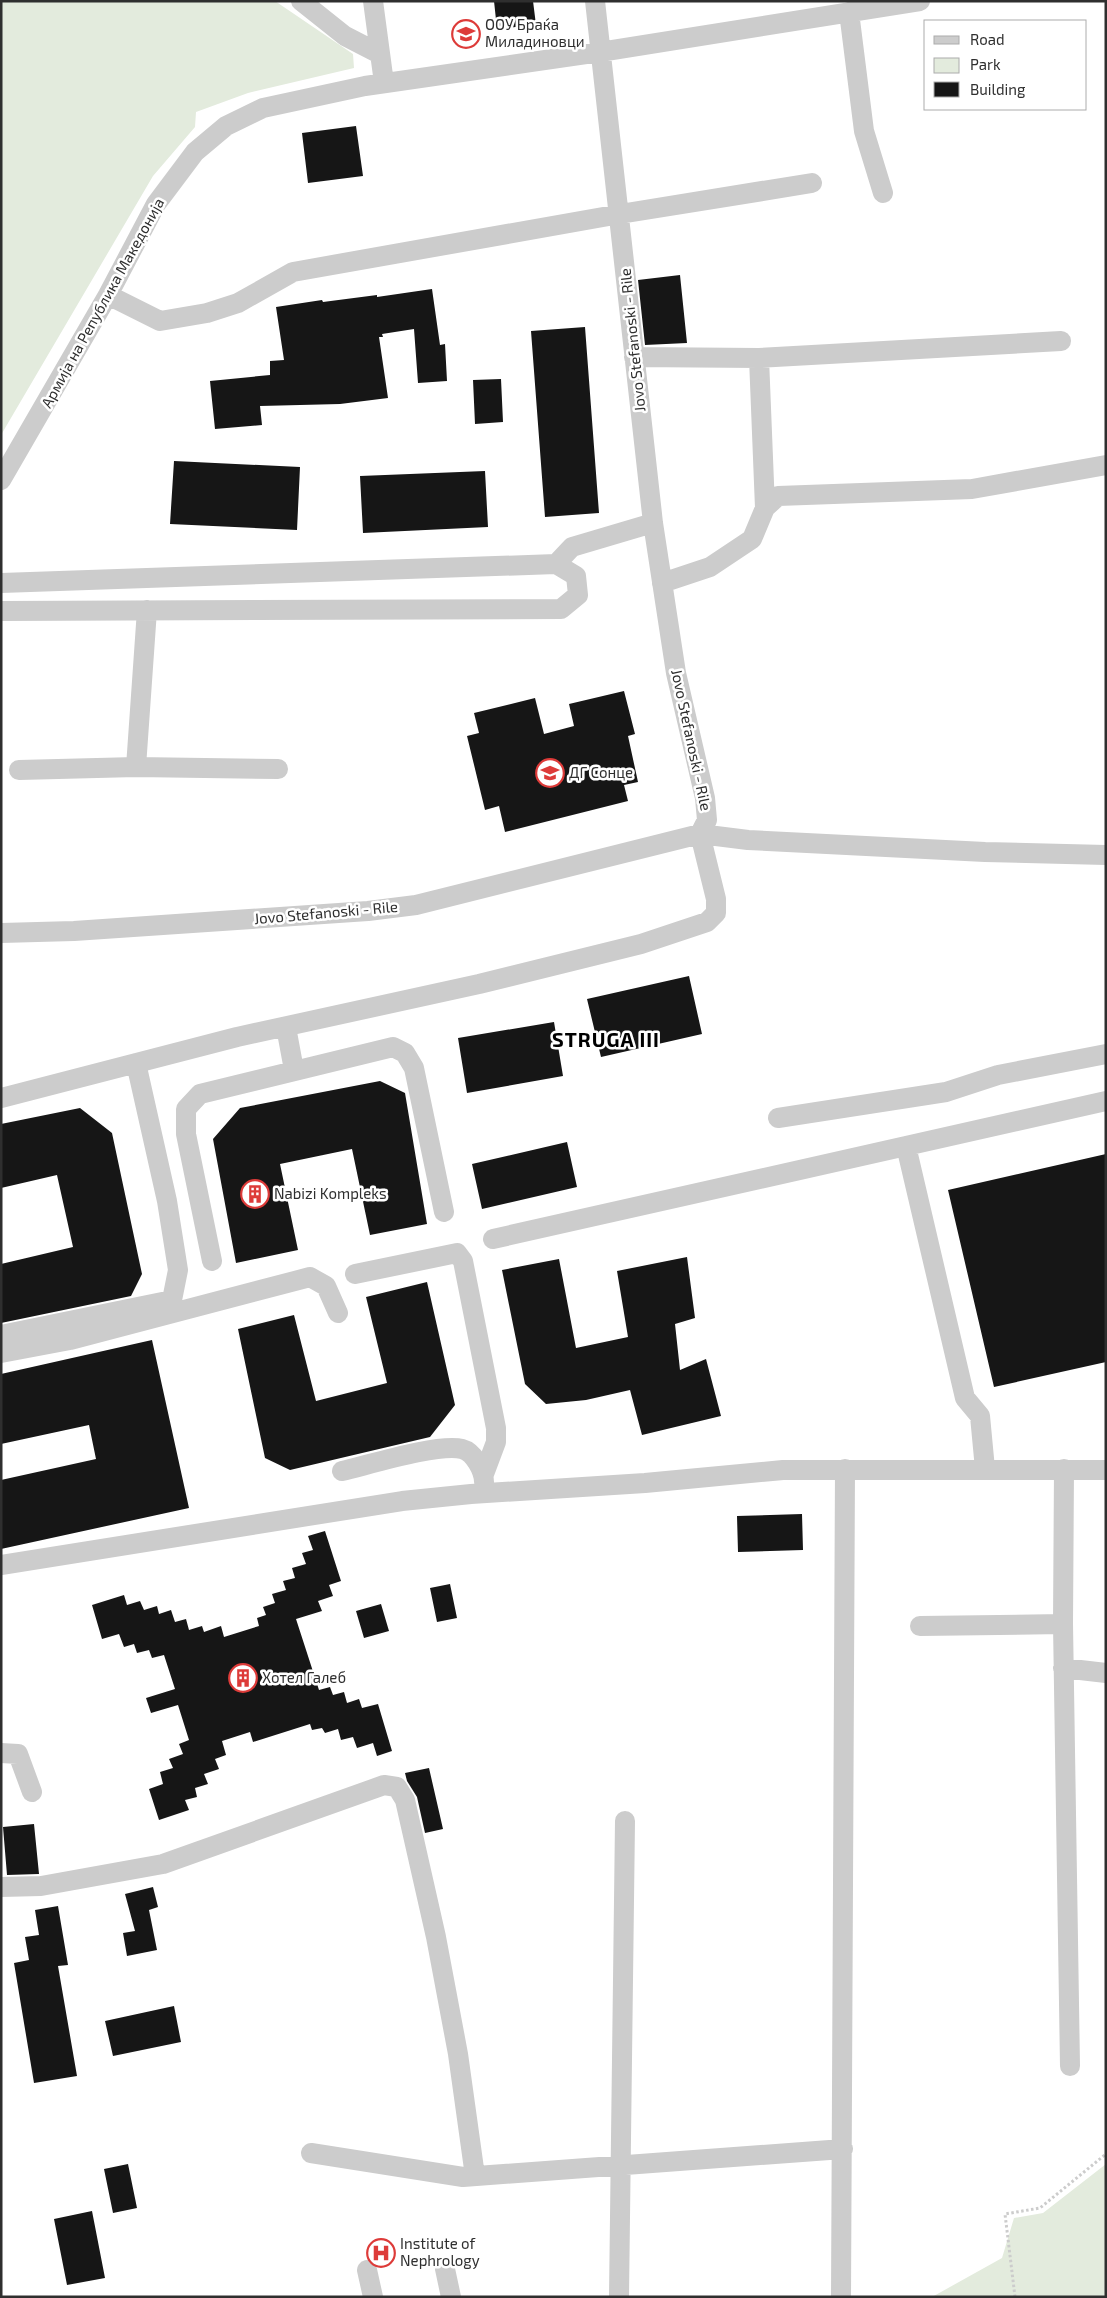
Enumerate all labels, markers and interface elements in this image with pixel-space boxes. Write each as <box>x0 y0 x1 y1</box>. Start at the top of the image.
place label: ООУ Браќа Миладиновци <box>485 15 585 50</box>
school or university icon: ООУ Браќа Миладиновци <box>451 19 481 49</box>
legend <box>924 20 1087 110</box>
text: Road <box>970 30 1005 48</box>
text: Park <box>970 55 1001 73</box>
text: Building <box>970 80 1026 98</box>
street label: Армија на Република Македонија <box>37 194 168 411</box>
street label: Jovo Stefanoski - Rile <box>616 267 649 413</box>
street label: Jovo Stefanoski - Rile <box>668 667 716 812</box>
school or university icon: ДГ Сонце <box>535 758 565 788</box>
place label: ДГ Сонце <box>569 763 633 781</box>
street label: Jovo Stefanoski - Rile <box>253 897 399 927</box>
district label: STRUGA III <box>552 1027 660 1051</box>
building icon: Nabizi Kompleks <box>240 1179 270 1209</box>
place label: Nabizi Kompleks <box>274 1184 387 1202</box>
building icon: Хотел Галеб <box>228 1663 258 1693</box>
place label: Хотел Галеб <box>262 1668 346 1686</box>
place label: Institute of Nephrology <box>400 2234 480 2269</box>
hospital icon: Institute of Nephrology <box>366 2238 396 2268</box>

